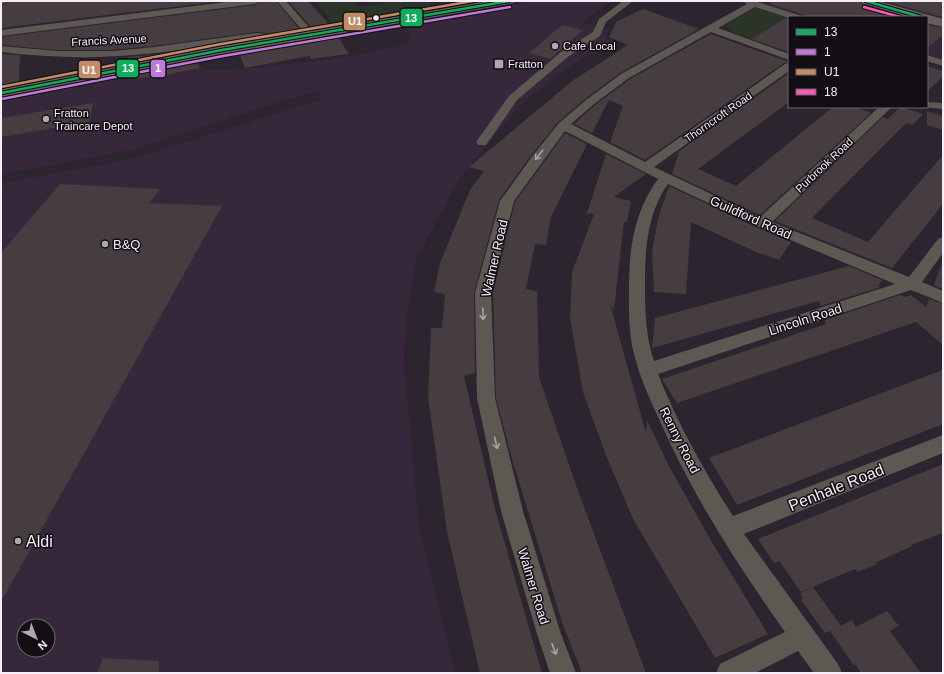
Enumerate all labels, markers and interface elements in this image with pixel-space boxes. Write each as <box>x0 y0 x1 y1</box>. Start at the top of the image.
line badge: 13 <box>400 8 423 27</box>
line badge: U1 <box>343 12 366 31</box>
text: 13 <box>405 12 417 24</box>
unlabelled marker <box>371 13 381 23</box>
text: U1 <box>348 15 362 27</box>
legend <box>788 16 928 108</box>
text: 13 <box>824 25 838 39</box>
street label: Francis Avenue <box>71 32 147 48</box>
place label: Cafe Local <box>563 40 616 52</box>
marker: Cafe Local <box>550 41 560 51</box>
text: 1 <box>824 45 831 59</box>
marker: Fratton <box>493 58 505 70</box>
place label: Fratton <box>508 58 543 70</box>
line badge: 13 <box>116 59 139 78</box>
line badge: 1 <box>150 59 166 78</box>
line badge: U1 <box>78 60 101 79</box>
text: 13 <box>122 62 134 74</box>
text: 1 <box>155 62 161 74</box>
text: U1 <box>82 64 96 76</box>
text: U1 <box>824 65 840 79</box>
text: 18 <box>824 85 838 99</box>
street label: Thorncroft Road <box>682 89 754 145</box>
place label: Fratton Traincare Depot <box>54 107 132 132</box>
marker: Fratton Traincare Depot <box>41 114 51 124</box>
street label: Purbrook Road <box>793 135 855 195</box>
one-way arrow <box>534 150 543 161</box>
street label: Guildford Road <box>708 193 794 242</box>
street label: Walmer Road <box>478 218 511 298</box>
place label: B&Q <box>113 237 140 252</box>
marker: B&Q <box>100 239 110 249</box>
street label: Lincoln Road <box>767 301 844 338</box>
one-way arrow <box>480 307 487 320</box>
street label: Renny Road <box>656 405 703 476</box>
one-way arrow <box>493 436 501 449</box>
street label: Penhale Road <box>786 461 886 514</box>
place label: Aldi <box>26 533 53 550</box>
marker: Aldi <box>13 536 23 546</box>
street label: Walmer Road <box>515 546 552 626</box>
north arrow <box>16 618 56 658</box>
text: N <box>36 638 50 653</box>
one-way arrow <box>551 643 559 655</box>

